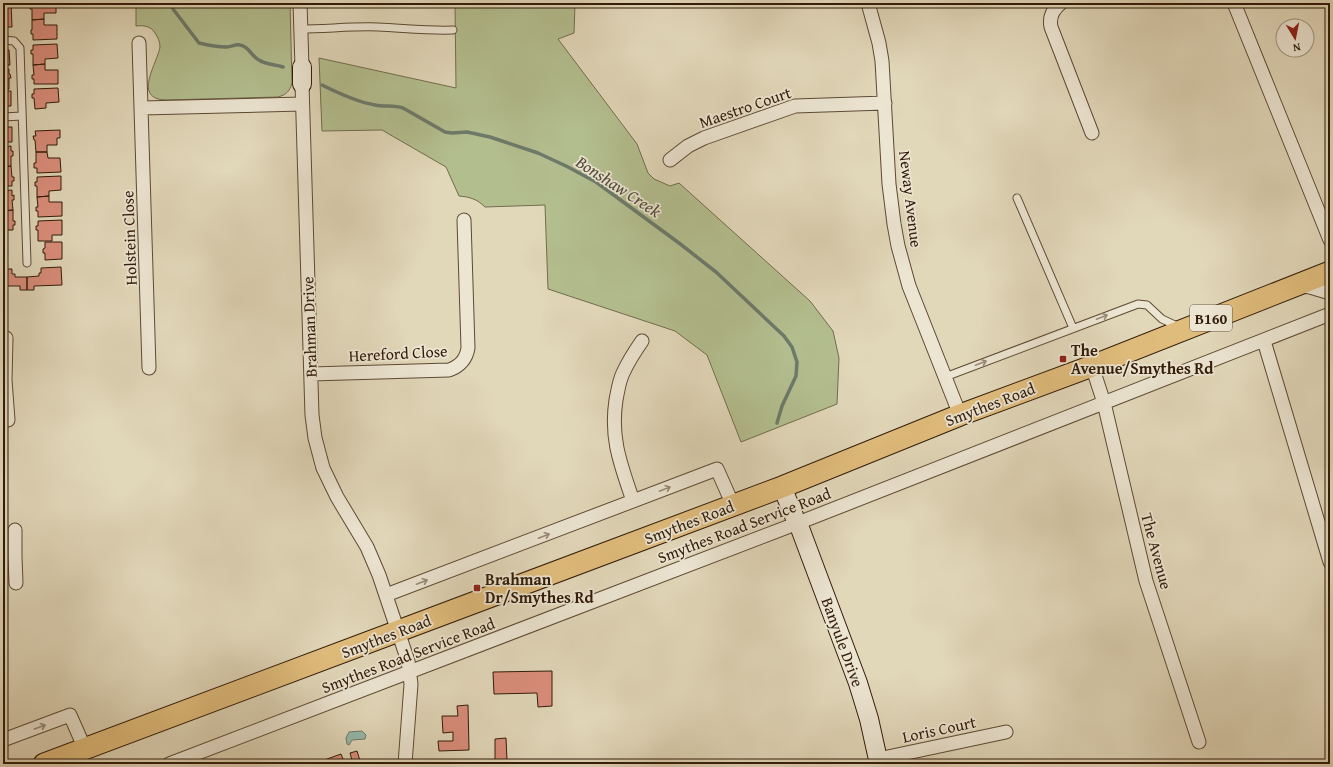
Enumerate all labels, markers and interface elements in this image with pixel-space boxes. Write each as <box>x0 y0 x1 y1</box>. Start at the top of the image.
north arrow <box>1275 18 1315 58</box>
text: N <box>1291 39 1302 56</box>
street label: Maestro Court <box>696 80 795 134</box>
water label: Bonshaw Creek <box>571 149 667 223</box>
street label: Neway Avenue <box>893 149 929 249</box>
street label: Holstein Close <box>115 190 143 286</box>
street label: Brahman Drive <box>295 276 323 378</box>
road number: B160 <box>1190 305 1232 331</box>
one-way arrow <box>1096 312 1108 320</box>
street label: Hereford Close <box>348 338 448 368</box>
place label: The Avenue/Smythes Rd <box>1071 338 1214 380</box>
marker: The Avenue/Smythes Rd <box>1058 354 1068 364</box>
one-way arrow <box>975 359 987 367</box>
street label: Smythes Road <box>942 376 1039 432</box>
street label: Smythes Road Service Road <box>654 481 835 569</box>
one-way arrow <box>659 484 671 492</box>
street label: Smythes Road <box>641 494 738 550</box>
street label: The Avenue <box>1135 510 1179 592</box>
one-way arrow <box>538 531 550 539</box>
place label: Brahman Dr/Smythes Rd <box>485 567 594 609</box>
one-way arrow <box>416 577 428 585</box>
marker: Brahman Dr/Smythes Rd <box>472 583 482 593</box>
street label: Banyule Drive <box>816 594 870 690</box>
street label: Smythes Road <box>338 608 435 664</box>
street label: Smythes Road Service Road <box>318 611 499 699</box>
street label: Loris Court <box>900 709 978 749</box>
one-way arrow <box>33 722 45 730</box>

